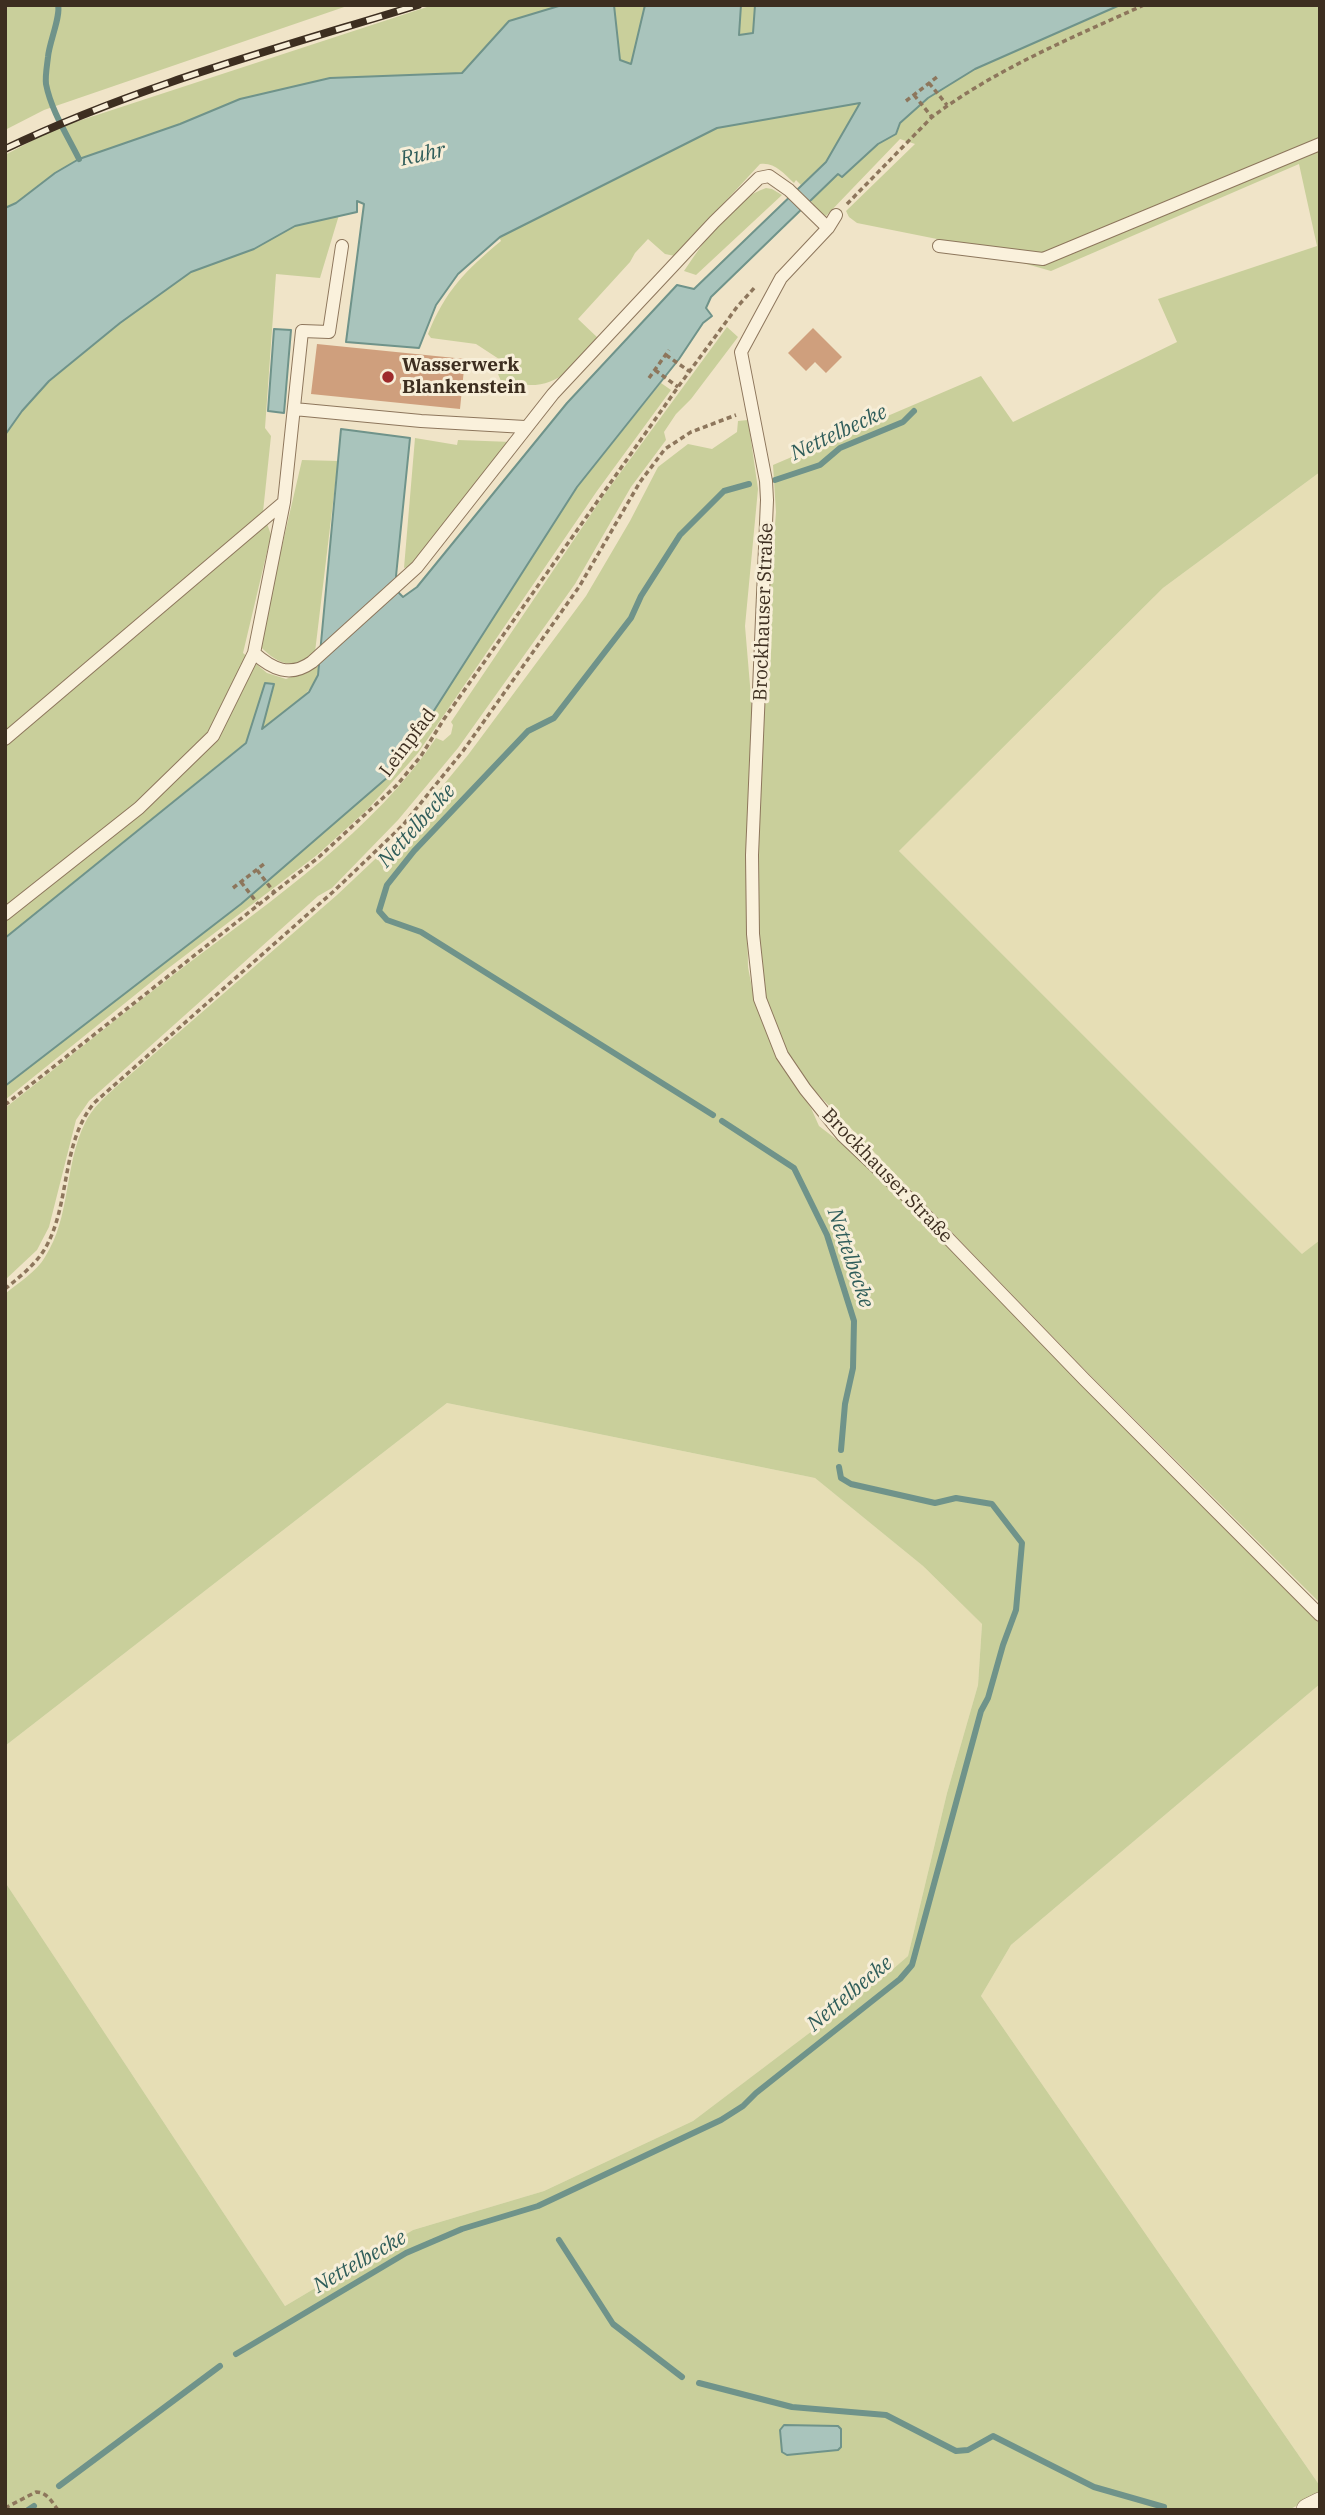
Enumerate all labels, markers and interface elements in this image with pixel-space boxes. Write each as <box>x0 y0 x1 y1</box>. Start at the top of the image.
water label: Ruhr <box>398 138 448 172</box>
place label: Wasserwerk Blankenstein <box>402 355 526 399</box>
marker: Wasserwerk Blankenstein <box>380 369 396 385</box>
water label: Nettelbecke <box>787 400 891 466</box>
street label: Brockhauser Straße <box>749 523 779 701</box>
street label: Leinpfad <box>375 704 441 782</box>
water label: Nettelbecke <box>373 779 461 873</box>
street label: Brockhauser Straße <box>817 1104 957 1248</box>
water label: Nettelbecke <box>821 1205 879 1311</box>
water label: Nettelbecke <box>802 1951 898 2037</box>
water label: Nettelbecke <box>309 2225 411 2299</box>

